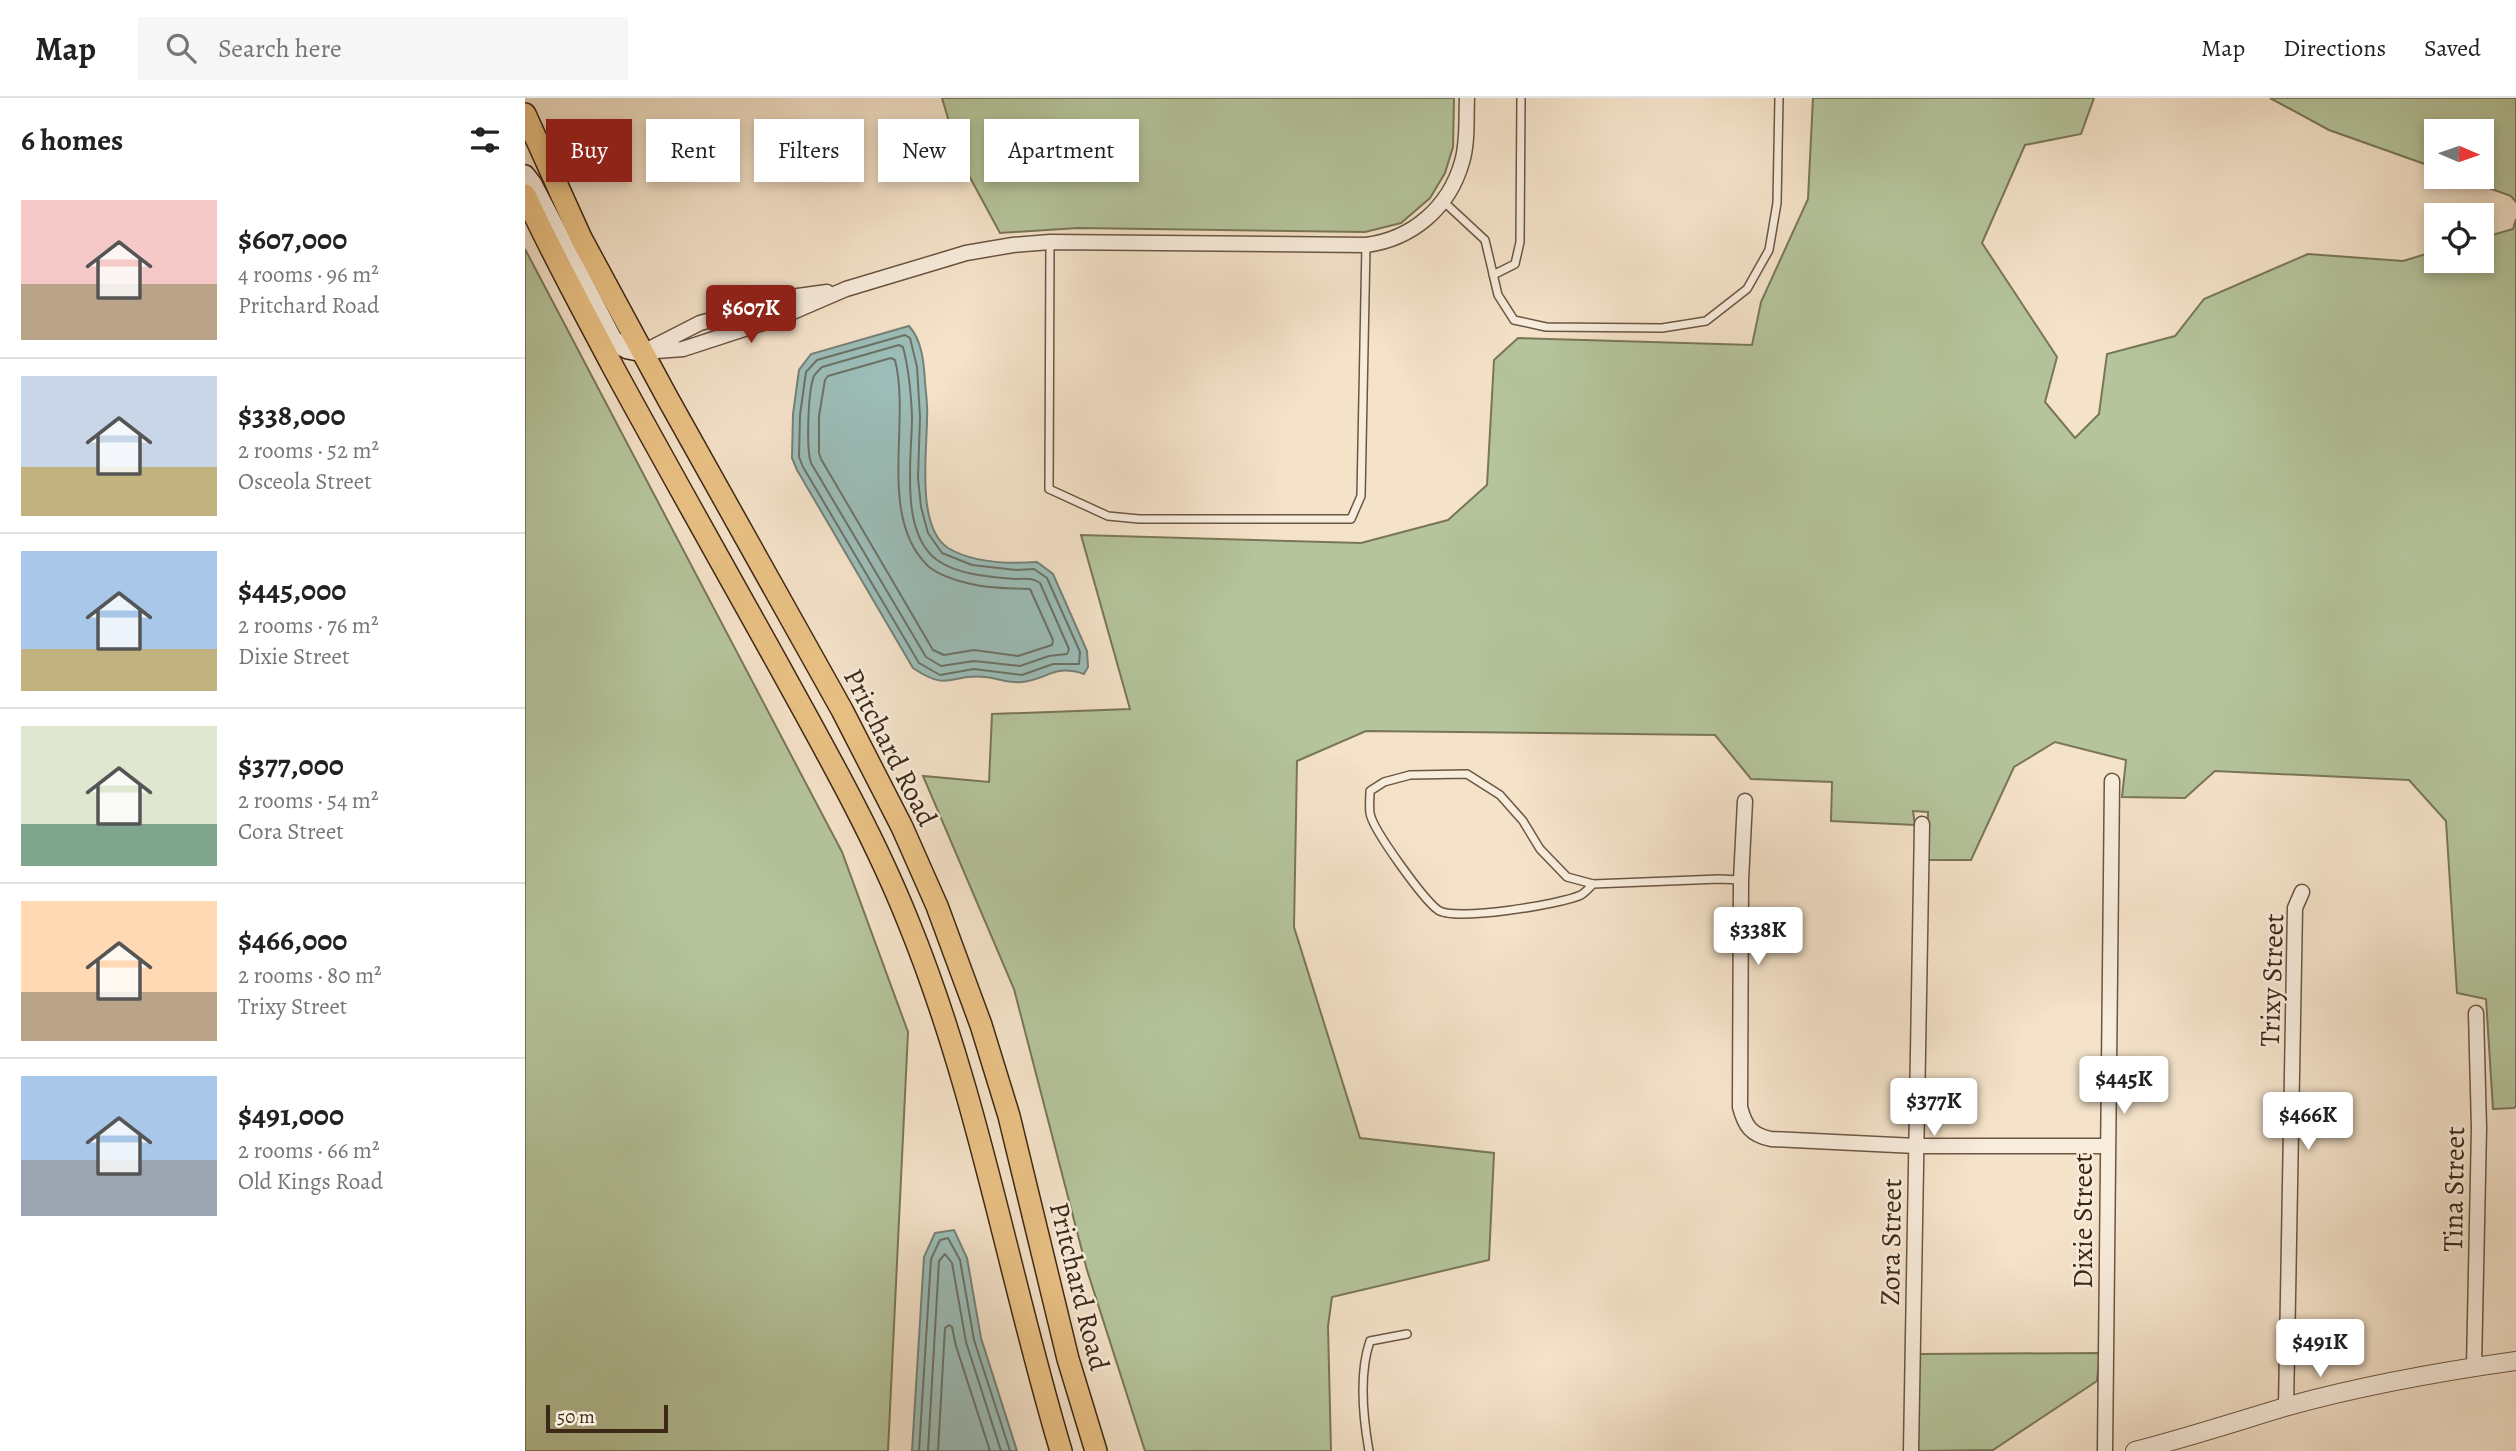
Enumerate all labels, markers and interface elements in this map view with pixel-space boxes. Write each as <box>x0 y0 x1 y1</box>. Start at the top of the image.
search box <box>138 17 628 80</box>
text: Map <box>35 26 96 71</box>
icon: search <box>162 29 200 67</box>
text: Search here <box>218 31 342 66</box>
text: Map <box>2201 32 2245 64</box>
text: Directions <box>2283 32 2386 64</box>
text: Saved <box>2424 32 2481 64</box>
chip: Buy <box>546 119 632 182</box>
chip: Rent <box>646 119 740 182</box>
chip: Filters <box>754 119 864 182</box>
chip: New <box>878 119 970 182</box>
chip: Apartment <box>984 119 1139 182</box>
north arrow <box>2424 119 2494 189</box>
map controls <box>2424 119 2494 273</box>
text: 6 homes <box>21 120 123 160</box>
icon: filters <box>466 121 504 159</box>
button: locate <box>2424 203 2494 273</box>
text: $607,000 <box>238 219 347 259</box>
icon: home <box>77 228 161 312</box>
text: 4 rooms · 96 m² <box>238 259 379 290</box>
pin: $607K <box>702 286 800 345</box>
text: Pritchard Road <box>238 290 379 321</box>
text: $607K <box>722 292 780 323</box>
text: $338,000 <box>238 395 346 435</box>
icon: home <box>77 404 161 488</box>
text: 2 rooms · 52 m² <box>238 435 379 466</box>
text: Osceola Street <box>238 466 372 497</box>
text: $445,000 <box>238 570 346 610</box>
icon: home <box>77 579 161 663</box>
text: 2 rooms · 76 m² <box>238 610 379 641</box>
text: Dixie Street <box>238 641 349 672</box>
street label: Pritchard Road <box>834 662 947 834</box>
text: $377,000 <box>238 745 344 785</box>
icon: home <box>77 754 161 838</box>
text: 2 rooms · 54 m² <box>238 785 379 816</box>
text: Cora Street <box>238 816 344 847</box>
pin: $338K <box>1709 908 1807 967</box>
street label: Trixy Street <box>2251 913 2293 1047</box>
text: $338K <box>1730 914 1786 945</box>
text: $466,000 <box>238 920 347 960</box>
icon: home <box>77 929 161 1013</box>
text: 2 rooms · 80 m² <box>238 960 382 991</box>
text: Trixy Street <box>238 991 347 1022</box>
pin: $445K <box>2075 1056 2173 1116</box>
text: $445K <box>2095 1063 2153 1094</box>
pin: $377K <box>1885 1079 1983 1138</box>
text: $377K <box>1906 1085 1962 1116</box>
pin: $466K <box>2259 1093 2357 1152</box>
text: $491,000 <box>238 1095 344 1135</box>
text: $466K <box>2279 1099 2337 1130</box>
icon: home <box>77 1104 161 1188</box>
street label: Tina Street <box>2434 1126 2474 1252</box>
text: 2 rooms · 66 m² <box>238 1135 380 1166</box>
street label: Dixie Street <box>2064 1153 2102 1289</box>
text: Old Kings Road <box>238 1166 383 1197</box>
street label: Zora Street <box>1871 1178 1911 1306</box>
street label: Pritchard Road <box>1040 1198 1119 1375</box>
pin: $491K <box>2271 1320 2369 1379</box>
text: $491K <box>2292 1326 2348 1357</box>
scale bar <box>546 1402 669 1434</box>
text: 50 m <box>557 1404 595 1430</box>

